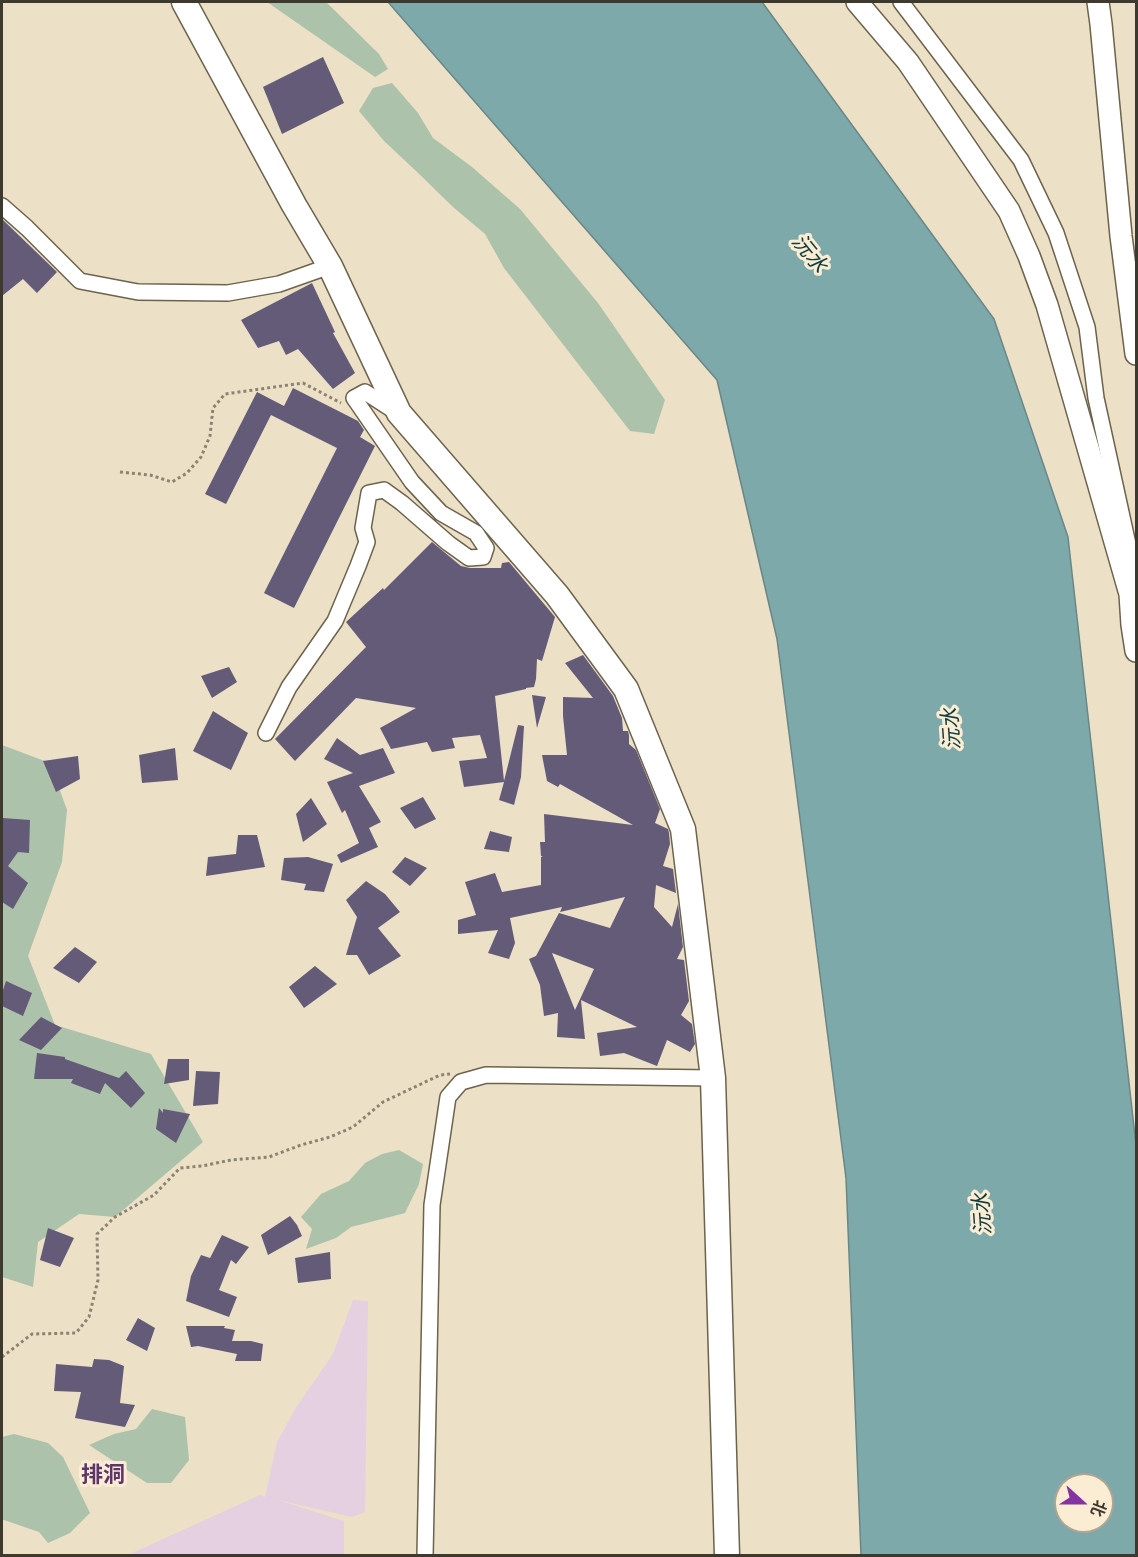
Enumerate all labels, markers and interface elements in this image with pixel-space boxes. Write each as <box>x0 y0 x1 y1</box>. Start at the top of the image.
water label: 沅水 <box>786 230 832 278</box>
water label: 沅水 <box>938 707 966 751</box>
water label: 沅水 <box>969 1192 997 1236</box>
district label: 排洞 <box>81 1463 125 1489</box>
north arrow <box>1054 1473 1114 1533</box>
text: 北 <box>1087 1498 1111 1520</box>

